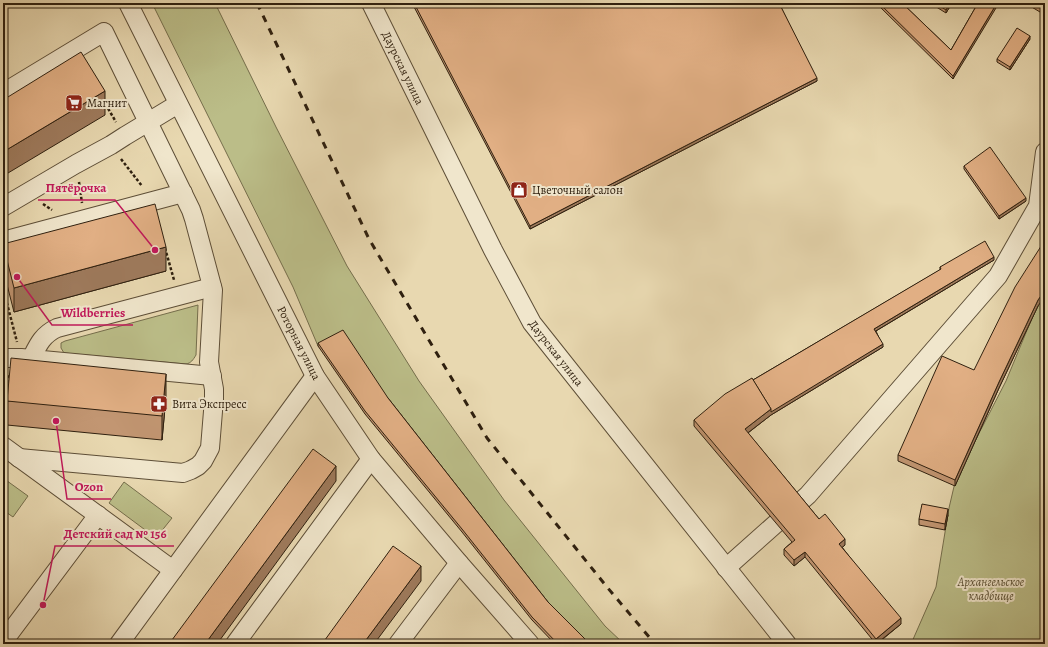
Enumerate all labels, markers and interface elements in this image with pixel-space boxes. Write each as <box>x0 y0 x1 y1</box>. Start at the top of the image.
street label: Даурская улица <box>378 28 428 108</box>
supermarket icon: Магнит <box>64 93 84 113</box>
place label: Магнит <box>87 95 128 111</box>
callout: Пятёрочка <box>38 175 115 200</box>
text: Пятёрочка <box>46 179 107 196</box>
shop icon: Цветочный салон <box>509 180 529 200</box>
place label: Цветочный салон <box>532 182 623 198</box>
callout: Wildberries <box>52 300 133 325</box>
street label: Роторная улица <box>273 303 325 383</box>
text: Wildberries <box>60 304 125 321</box>
street label: Даурская улица <box>525 316 587 390</box>
pharmacy icon: Вита Экспресс <box>149 394 169 414</box>
place label: Вита Экспресс <box>172 396 247 412</box>
callout: Ozon <box>67 474 111 499</box>
text: Ozon <box>75 478 104 495</box>
callout: Детский сад № 156 <box>55 521 174 546</box>
text: Детский сад № 156 <box>63 525 167 542</box>
park label: Архангельское кладбище <box>957 574 1025 604</box>

